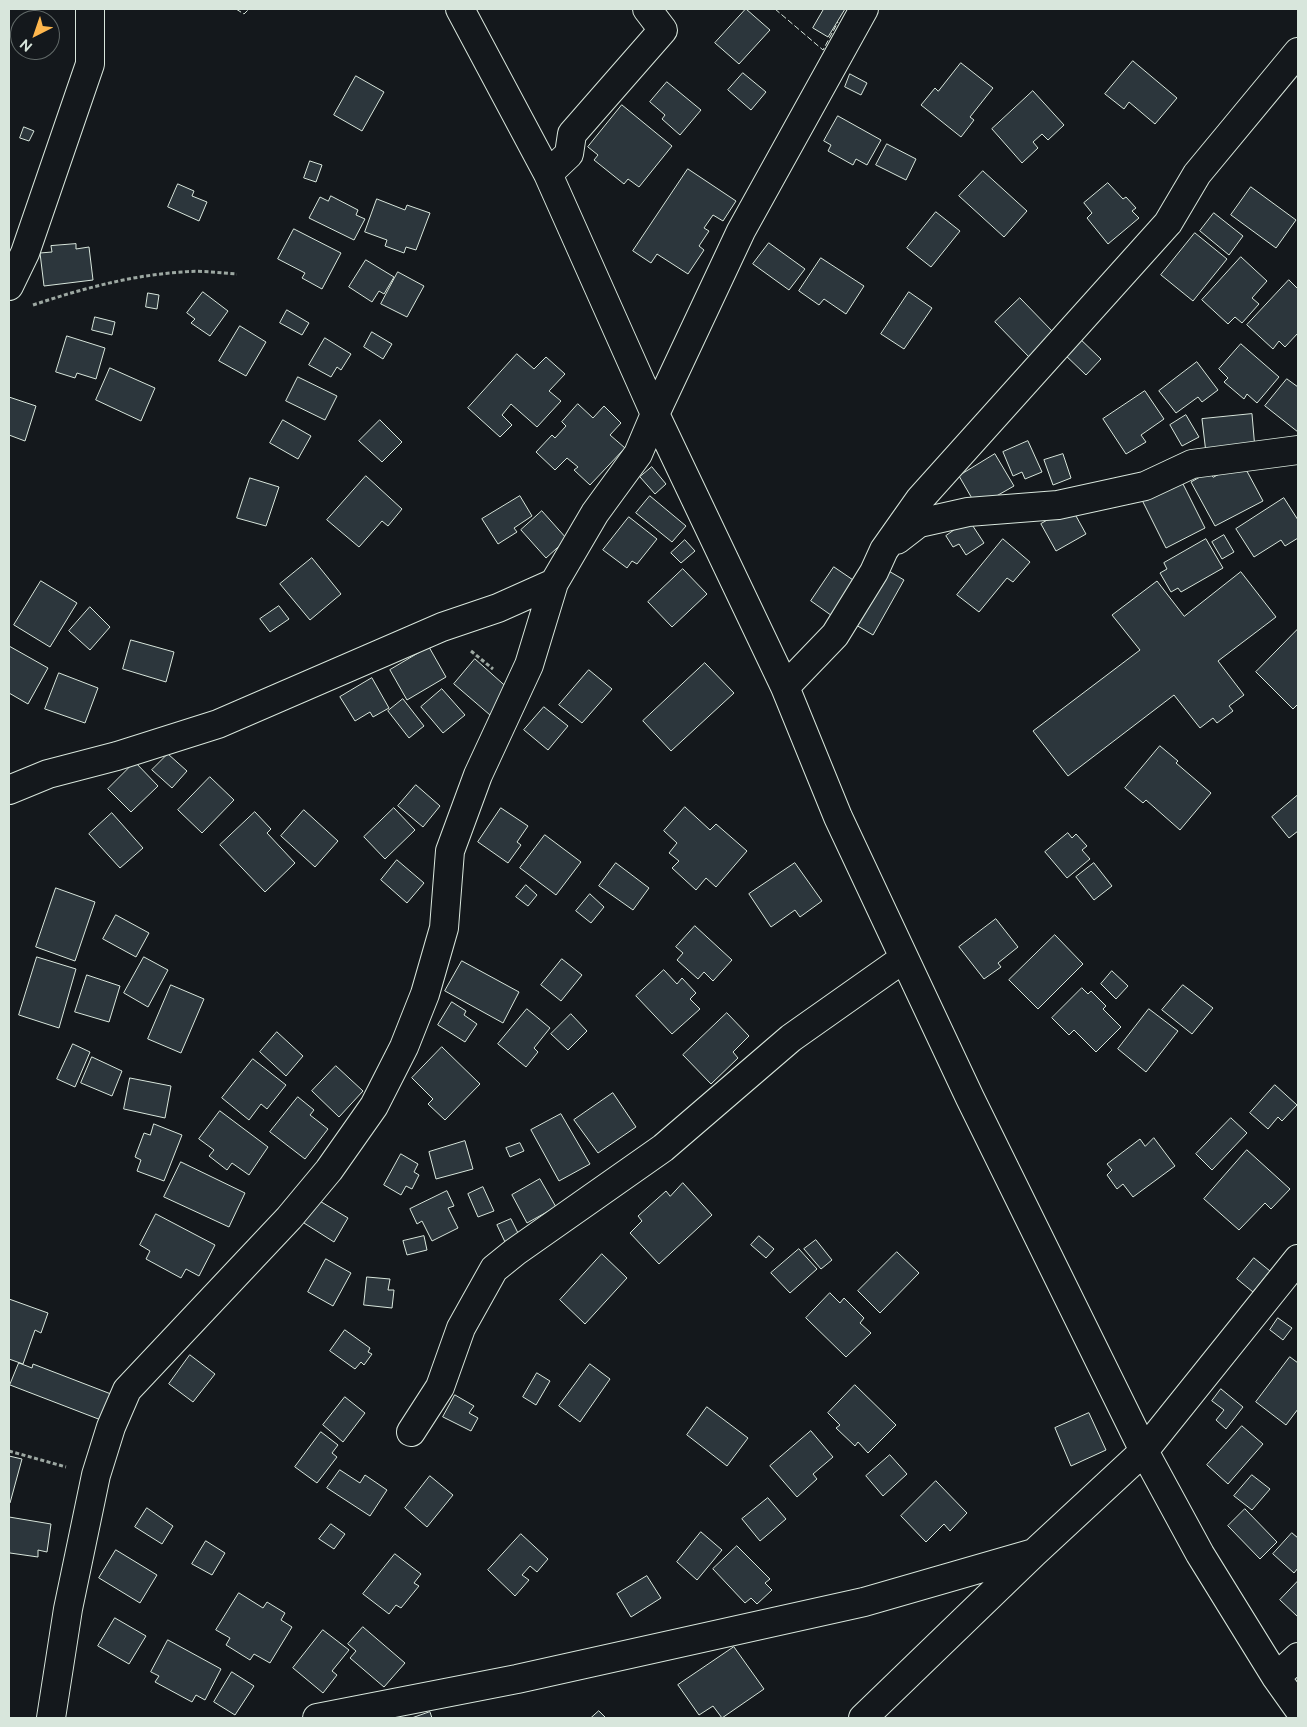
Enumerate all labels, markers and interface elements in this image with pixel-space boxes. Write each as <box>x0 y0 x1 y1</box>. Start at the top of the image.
north arrow <box>10 10 60 60</box>
text: N <box>17 36 35 55</box>

